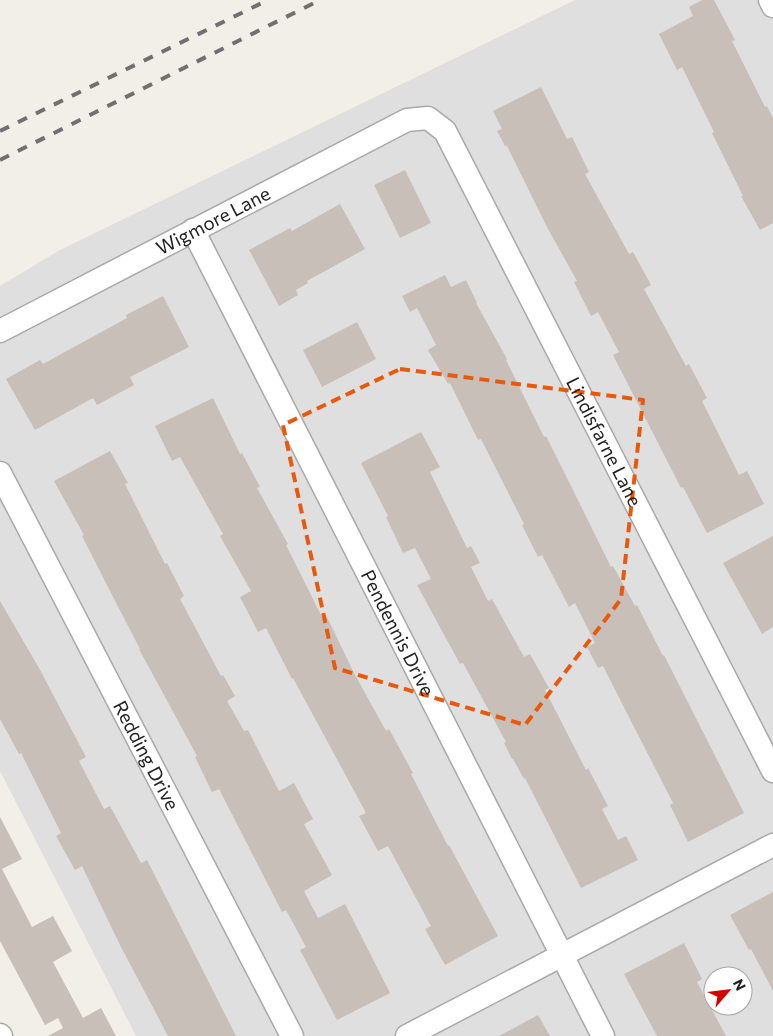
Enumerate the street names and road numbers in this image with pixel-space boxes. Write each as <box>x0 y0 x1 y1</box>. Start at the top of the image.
street label: Wigmore Lane <box>152 181 274 259</box>
street label: Lindisfarne Lane <box>562 373 647 510</box>
street label: Pendennis Drive <box>357 566 440 700</box>
street label: Redding Drive <box>109 697 185 814</box>

